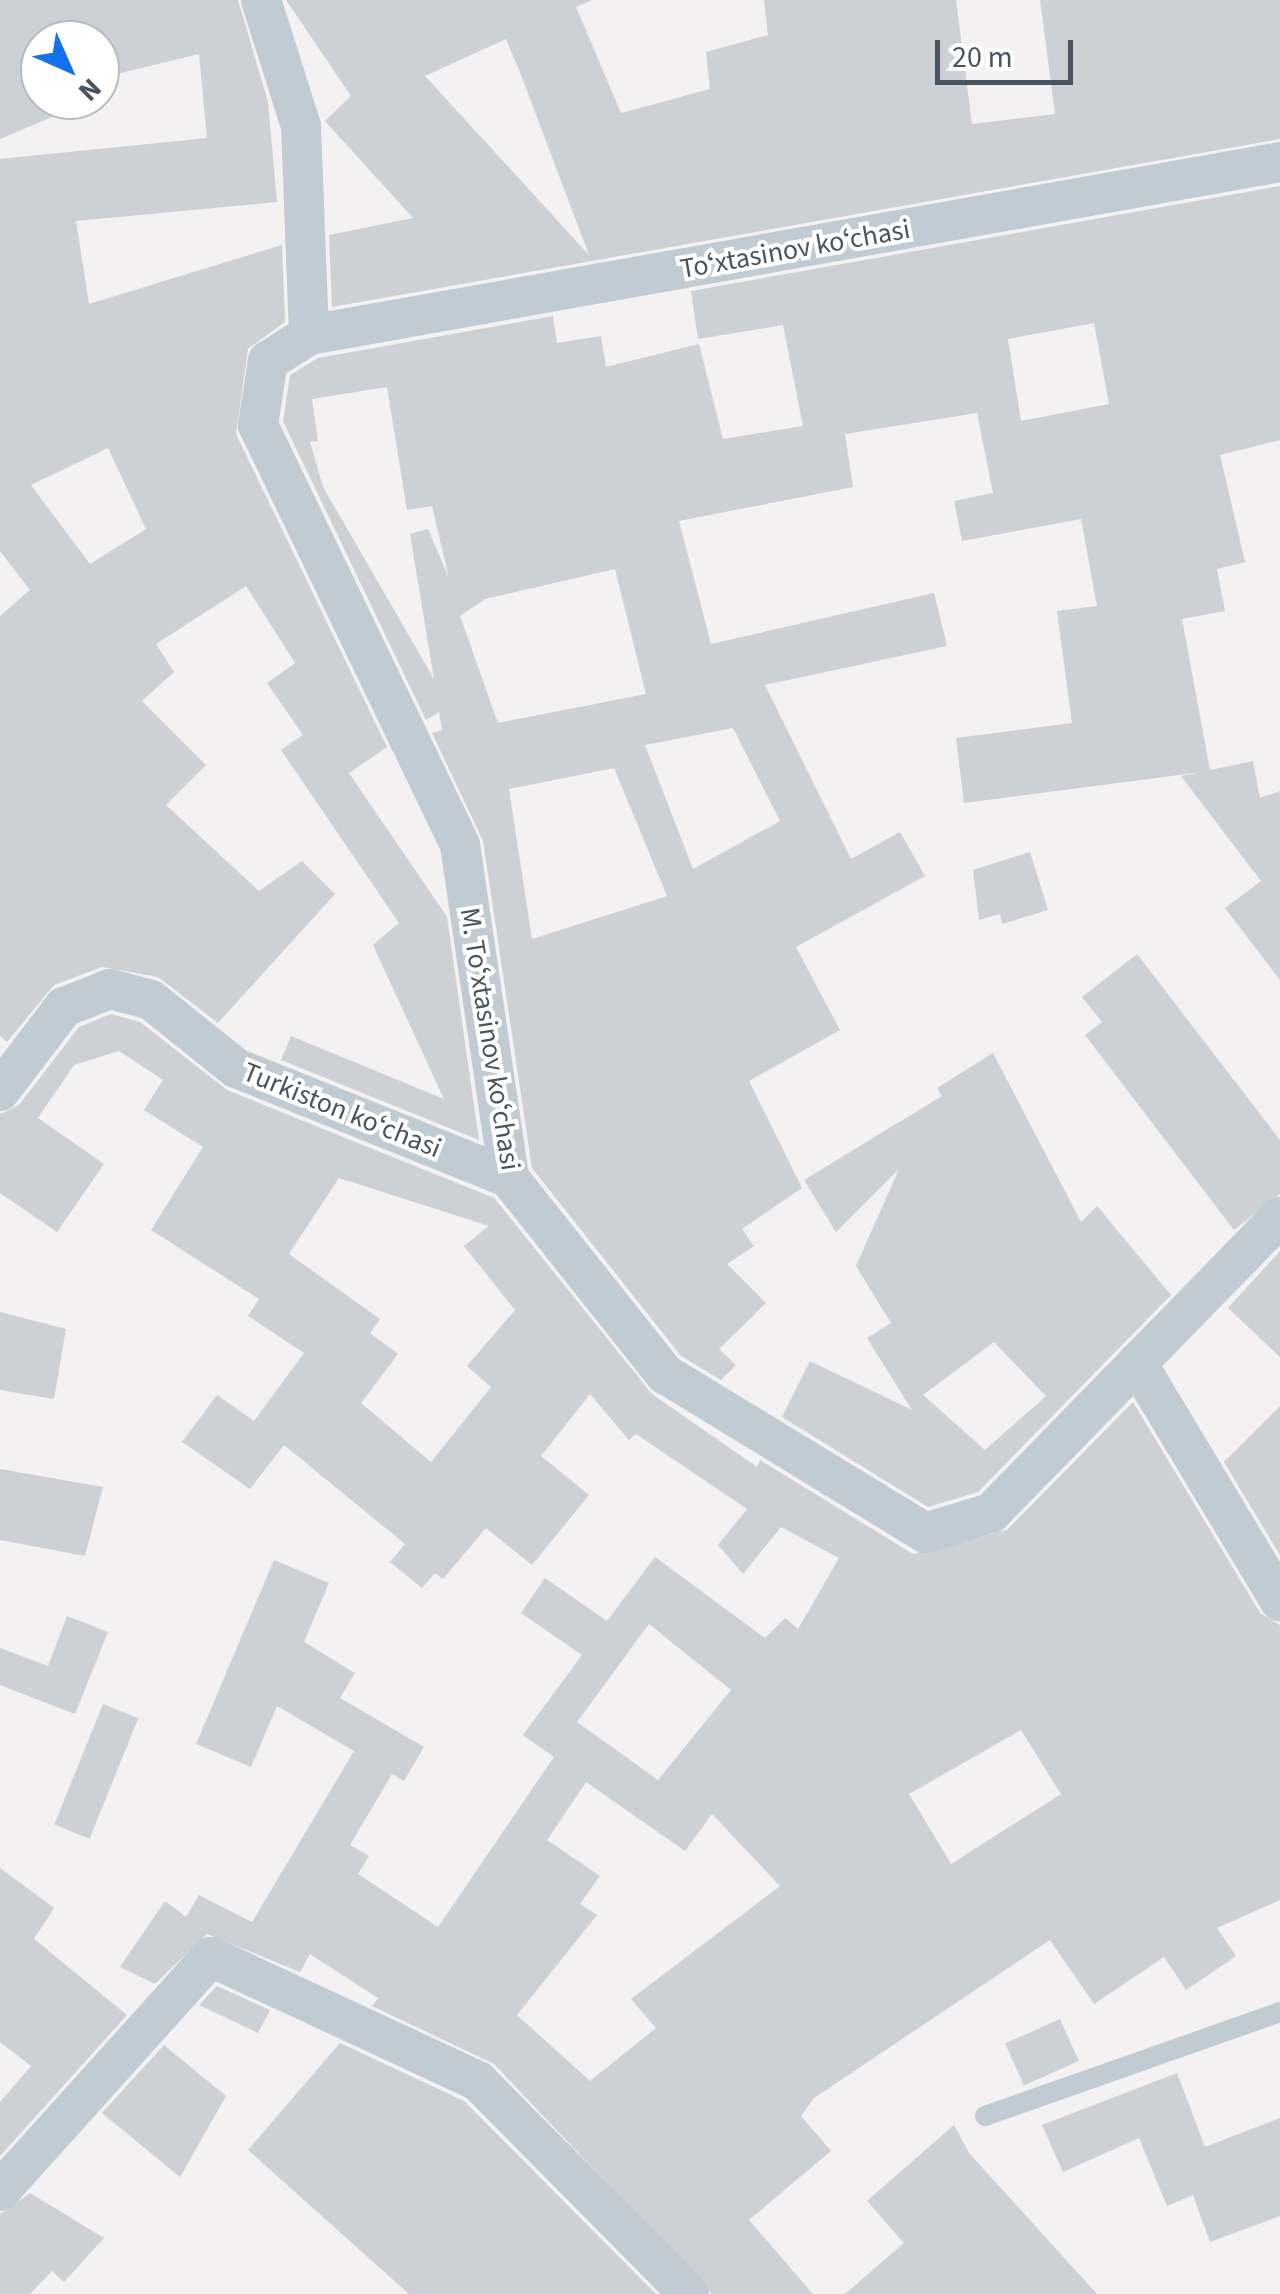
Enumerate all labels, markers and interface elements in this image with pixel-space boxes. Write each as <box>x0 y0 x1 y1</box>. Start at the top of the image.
north arrow <box>20 20 120 120</box>
scale bar <box>940 20 1078 82</box>
text: 20 m <box>952 36 1013 79</box>
text: N <box>69 69 111 111</box>
street label: Toʻxtasinov koʻchasi <box>677 212 913 286</box>
street label: M. Toʻxtasinov koʻchasi <box>453 905 527 1173</box>
street label: Turkiston koʻchasi <box>238 1055 446 1165</box>

